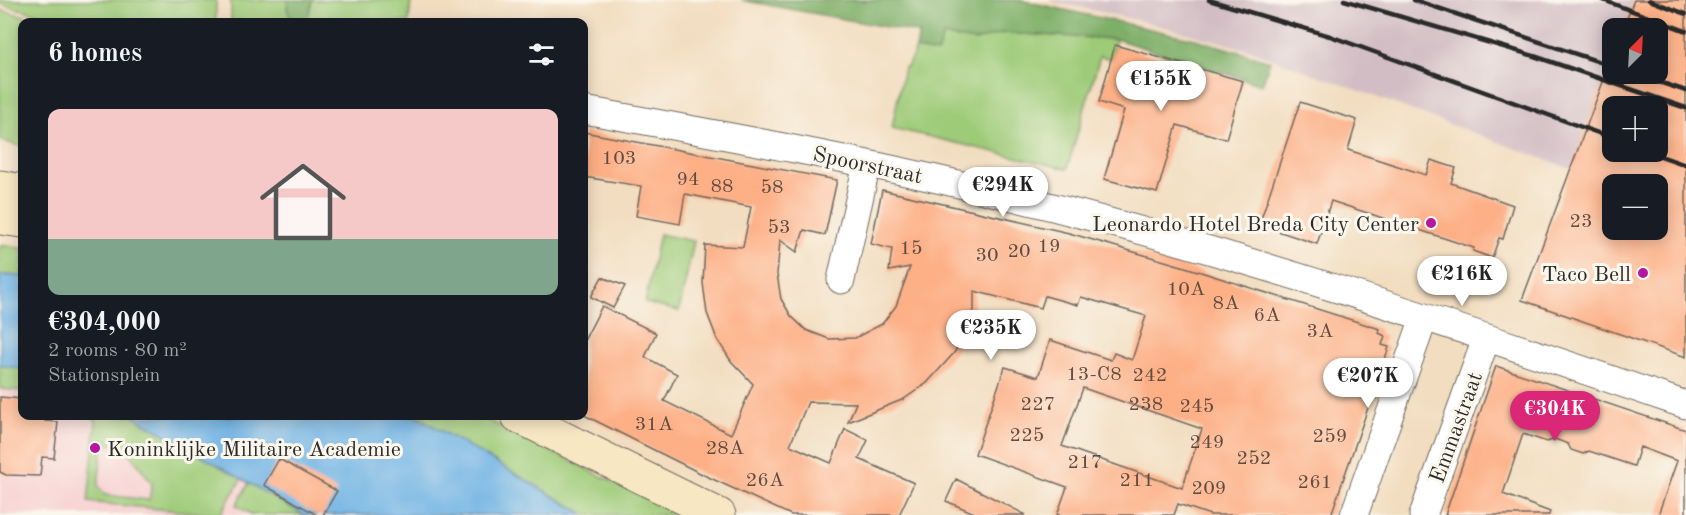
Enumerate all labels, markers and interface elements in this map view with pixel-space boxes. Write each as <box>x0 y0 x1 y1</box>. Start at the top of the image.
north arrow <box>1602 18 1668 84</box>
map controls <box>1602 18 1668 240</box>
icon: filters <box>525 38 558 71</box>
text: 6 homes <box>48 41 142 67</box>
pin: €155K <box>1119 61 1203 112</box>
text: €155K <box>1130 70 1192 90</box>
button: + <box>1602 96 1668 162</box>
street label: Spoorstraat <box>811 144 924 188</box>
icon: home <box>249 148 357 256</box>
house number: 103 <box>602 149 636 169</box>
pin: €294K <box>961 167 1045 218</box>
house number: 94 <box>676 170 700 190</box>
button: − <box>1602 174 1668 240</box>
text: €294K <box>972 176 1034 196</box>
house number: 88 <box>710 177 734 197</box>
house number: 58 <box>760 178 784 198</box>
house number: 23 <box>1569 212 1593 232</box>
place label: Leonardo Hotel Breda City Center <box>1092 214 1419 236</box>
marker: Leonardo Hotel Breda City Center <box>1424 216 1438 230</box>
house number: 53 <box>767 218 791 238</box>
house number: 19 <box>1037 237 1061 257</box>
house number: 15 <box>899 239 923 259</box>
house number: 20 <box>1007 242 1031 262</box>
house number: 30 <box>975 246 999 266</box>
pin: €216K <box>1420 256 1504 307</box>
place label: Taco Bell <box>1542 264 1631 286</box>
text: €216K <box>1431 265 1493 285</box>
marker: Taco Bell <box>1636 266 1650 280</box>
house number: 10A <box>1167 280 1205 300</box>
house number: 8A <box>1213 294 1239 314</box>
house number: 6A <box>1254 306 1280 326</box>
text: €304,000 <box>48 310 161 336</box>
pin: €235K <box>949 310 1033 361</box>
text: €235K <box>960 319 1022 339</box>
house number: 3A <box>1307 322 1333 342</box>
text: 2 rooms · 80 m² <box>48 341 187 361</box>
pin: €207K <box>1326 358 1410 409</box>
house number: 13-C8 <box>1066 365 1122 385</box>
text: Stationsplein <box>48 366 160 386</box>
house number: 242 <box>1133 366 1167 386</box>
text: €207K <box>1337 367 1399 387</box>
street label: Emmastraat <box>1427 369 1487 486</box>
pin: €304K <box>1513 391 1597 442</box>
house number: 227 <box>1021 395 1055 415</box>
house number: 238 <box>1129 395 1163 415</box>
house number: 245 <box>1180 397 1214 417</box>
text: €304K <box>1524 400 1586 420</box>
house number: 31A <box>635 415 673 435</box>
house number: 225 <box>1010 426 1044 446</box>
house number: 259 <box>1313 427 1347 447</box>
house number: 249 <box>1190 433 1224 453</box>
place label: Koninklijke Militaire Academie <box>107 439 401 461</box>
house number: 28A <box>706 439 744 459</box>
marker: Koninklijke Militaire Academie <box>88 441 102 455</box>
house number: 252 <box>1237 449 1271 469</box>
house number: 217 <box>1068 453 1102 473</box>
house number: 26A <box>746 471 784 491</box>
house number: 211 <box>1120 471 1154 491</box>
house number: 261 <box>1298 473 1332 493</box>
house number: 209 <box>1192 479 1226 499</box>

